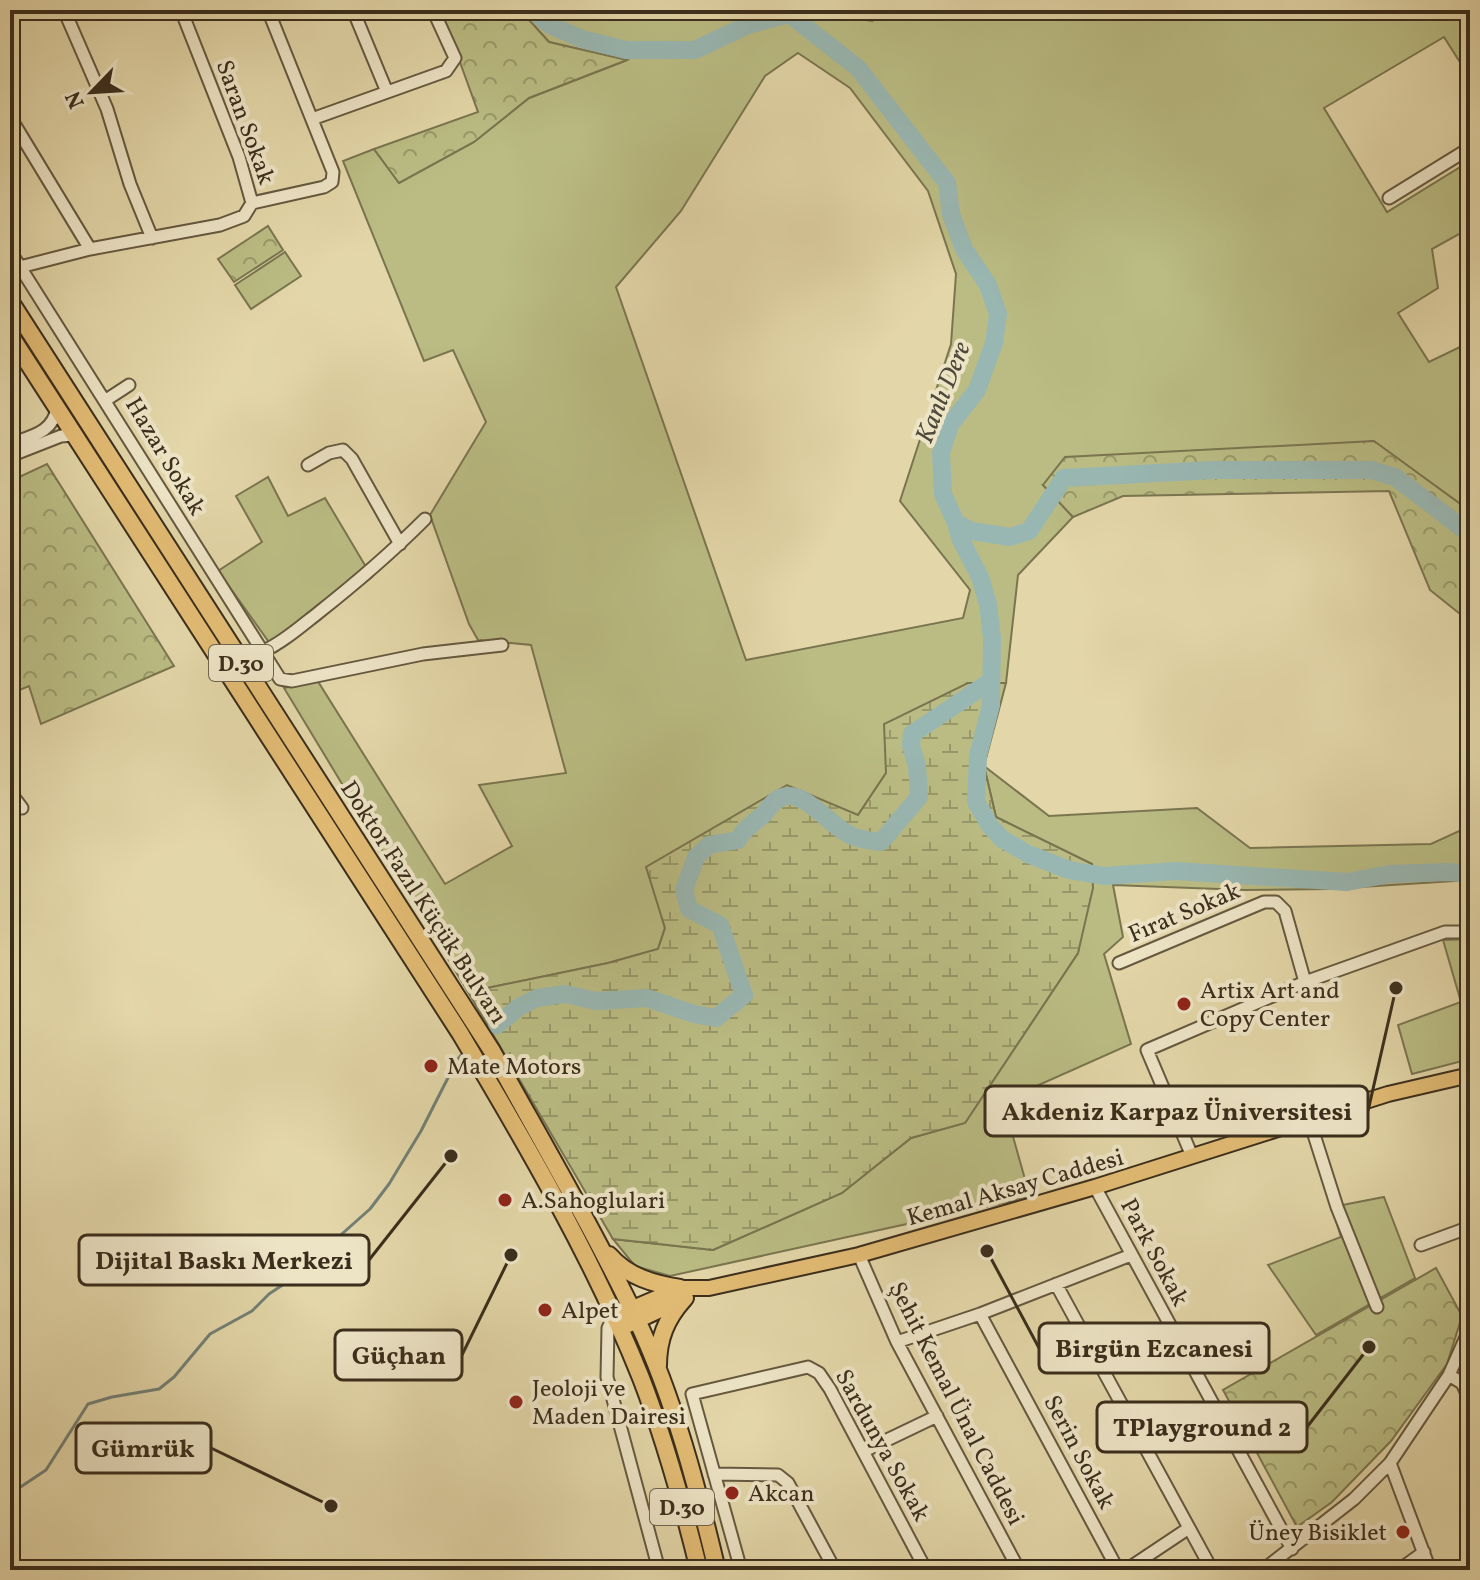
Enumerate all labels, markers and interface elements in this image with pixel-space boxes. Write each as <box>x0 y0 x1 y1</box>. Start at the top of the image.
north arrow <box>52 52 132 132</box>
street label: Saran Sokak <box>206 56 282 190</box>
text: N <box>59 86 94 113</box>
water label: Kanlı Dere <box>907 336 981 449</box>
street label: Hazar Sokak <box>116 391 213 523</box>
road number: D.30 <box>209 645 273 681</box>
street label: Doktor Fazıl Küçük Bulvarı <box>331 775 514 1031</box>
street label: Fırat Sokak <box>1123 875 1246 953</box>
place label: Artix Art and Copy Center <box>1200 975 1340 1037</box>
marker: Artix Art and Copy Center <box>1175 995 1193 1013</box>
place label: Mate Motors <box>447 1051 581 1085</box>
marker: Mate Motors <box>422 1057 440 1075</box>
callout: Akdeniz Karpaz Üniversitesi <box>985 1086 1368 1136</box>
text: Akdeniz Karpaz Üniversitesi <box>1002 1095 1352 1131</box>
street label: Kemal Aksay Caddesi <box>903 1142 1128 1236</box>
place label: A.Sahoglulari <box>521 1185 665 1219</box>
marker: A.Sahoglulari <box>496 1191 514 1209</box>
street label: Park Sokak <box>1111 1193 1196 1313</box>
callout: Dijital Baskı Merkezi <box>79 1235 369 1285</box>
text: Dijital Baskı Merkezi <box>95 1244 353 1280</box>
street label: Şehit Kemal Ünal Caddesi <box>879 1276 1031 1532</box>
place label: Alpet <box>561 1295 619 1329</box>
marker: Alpet <box>536 1301 554 1319</box>
callout: Birgün Ezcanesi <box>1039 1323 1269 1373</box>
callout: Güçhan <box>335 1330 462 1380</box>
text: Birgün Ezcanesi <box>1055 1332 1253 1368</box>
text: Güçhan <box>352 1339 446 1375</box>
street label: Sardunya Sokak <box>825 1364 937 1528</box>
place label: Jeoloji ve Maden Dairesi <box>532 1373 686 1435</box>
street label: Serin Sokak <box>1034 1390 1123 1516</box>
marker: Jeoloji ve Maden Dairesi <box>507 1393 525 1411</box>
callout: TPlayground 2 <box>1097 1402 1307 1452</box>
text: TPlayground 2 <box>1113 1411 1291 1447</box>
callout: Gümrük <box>76 1423 211 1473</box>
text: Gümrük <box>91 1432 195 1468</box>
place label: Akcan <box>748 1478 815 1512</box>
marker: Akcan <box>723 1484 741 1502</box>
road number: D.30 <box>650 1489 714 1525</box>
place label: Üney Bisiklet <box>1249 1517 1387 1551</box>
marker: Üney Bisiklet <box>1394 1523 1412 1541</box>

